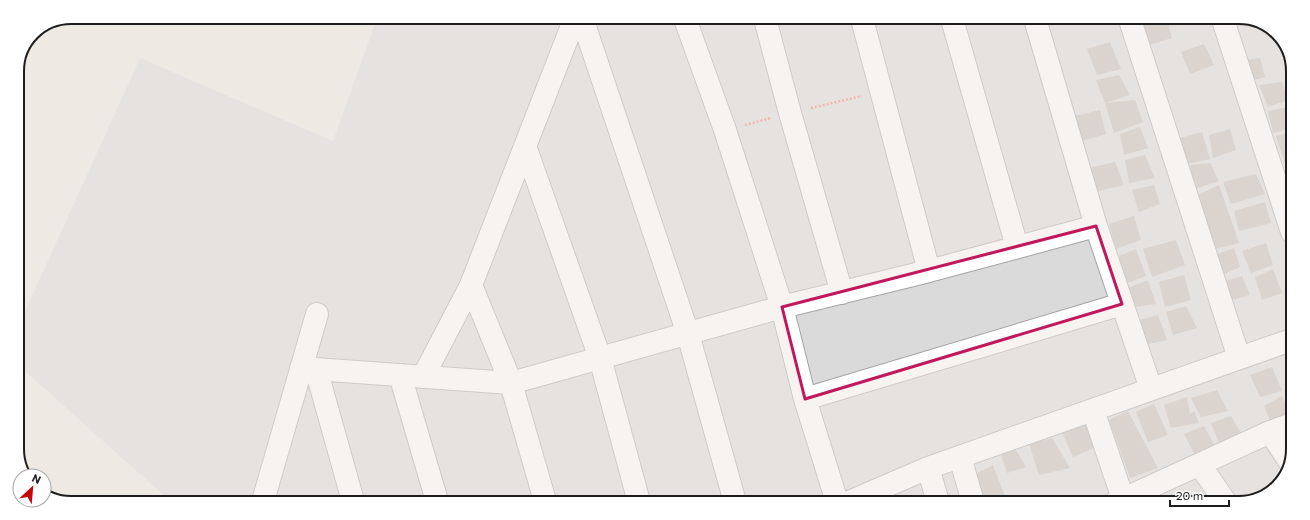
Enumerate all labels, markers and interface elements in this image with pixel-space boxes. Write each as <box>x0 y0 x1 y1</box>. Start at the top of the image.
north arrow <box>12 468 52 508</box>
text: N <box>30 471 43 486</box>
scale bar <box>1170 482 1229 508</box>
text: 20 m <box>1176 488 1203 502</box>

